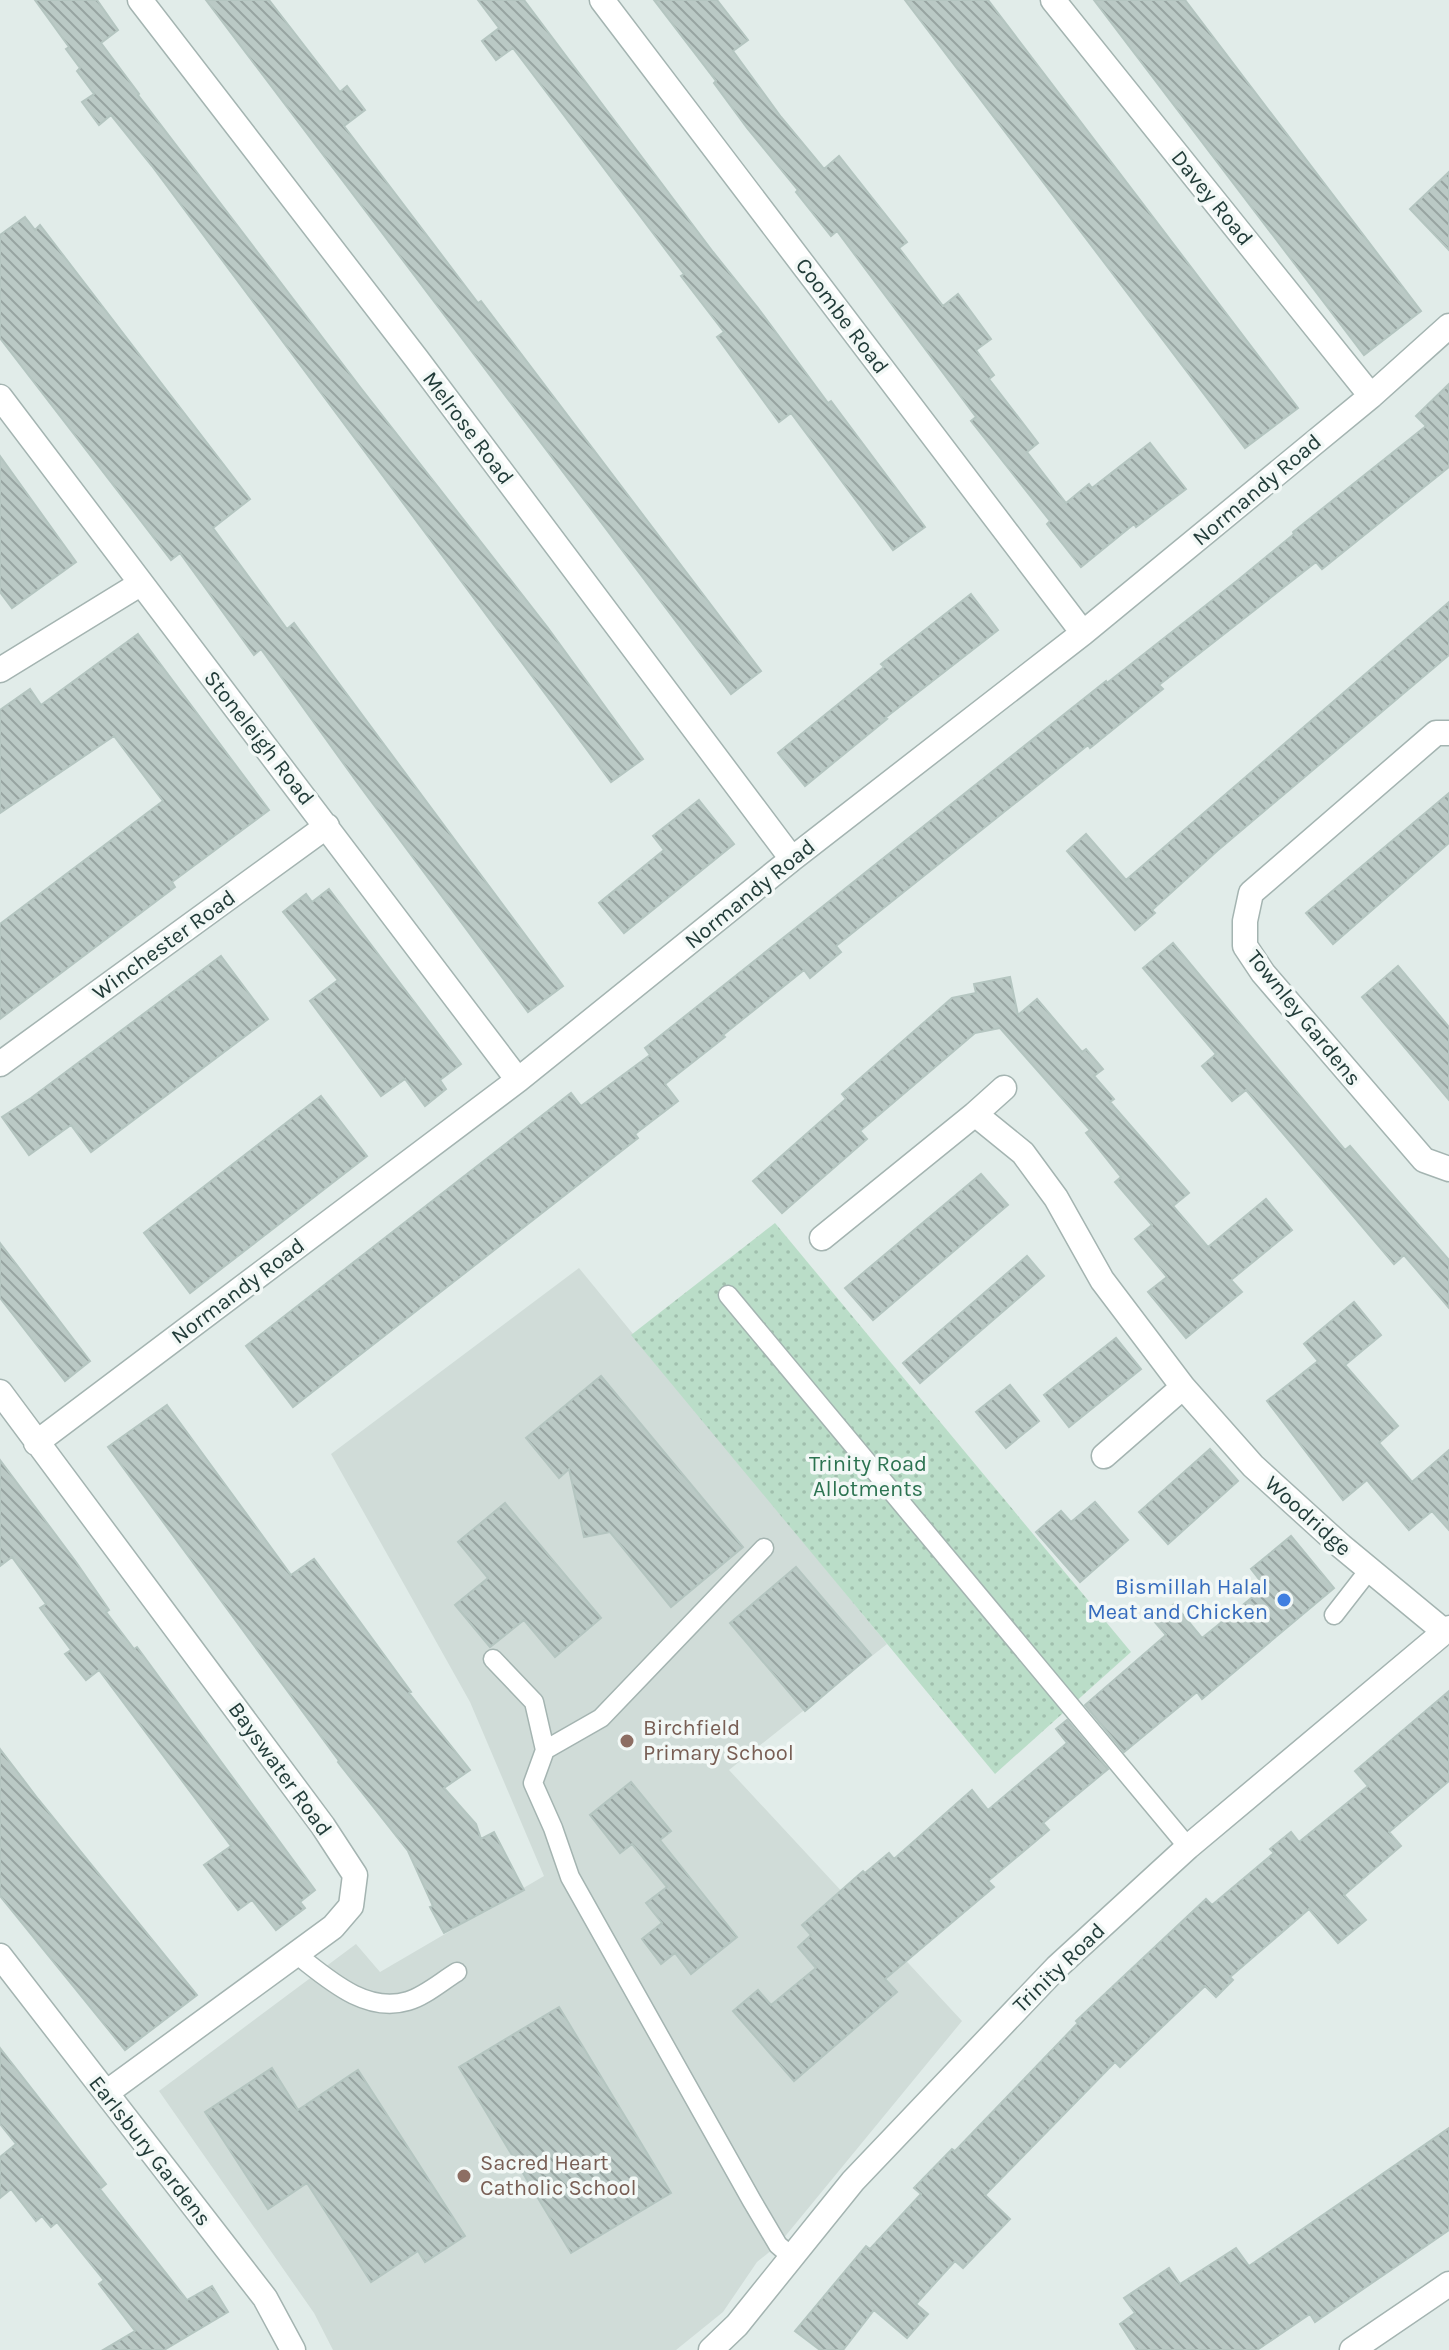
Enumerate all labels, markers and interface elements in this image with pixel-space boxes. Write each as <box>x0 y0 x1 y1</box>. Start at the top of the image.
street label: Davey Road <box>1166 145 1258 251</box>
street label: Coombe Road <box>790 253 894 379</box>
street label: Melrose Road <box>417 366 519 490</box>
street label: Normandy Road <box>1187 429 1327 551</box>
street label: Stoneleigh Road <box>198 665 320 811</box>
street label: Normandy Road <box>680 834 820 954</box>
street label: Winchester Road <box>87 884 241 1006</box>
street label: Townley Gardens <box>1241 945 1367 1091</box>
street label: Normandy Road <box>166 1232 310 1350</box>
park label: Trinity Road Allotments <box>809 1451 927 1502</box>
street label: Woodridge <box>1259 1470 1357 1562</box>
place label: Bismillah Halal Meat and Chicken <box>1087 1574 1268 1625</box>
marker: Bismillah Halal Meat and Chicken <box>1275 1591 1293 1609</box>
street label: Bayswater Road <box>223 1697 337 1841</box>
place label: Birchfield Primary School <box>643 1715 794 1766</box>
marker: Birchfield Primary School <box>618 1732 636 1750</box>
street label: Trinity Road <box>1007 1918 1111 2018</box>
street label: Earlsbury Gardens <box>83 2071 217 2231</box>
place label: Sacred Heart Catholic School <box>480 2150 637 2201</box>
marker: Sacred Heart Catholic School <box>455 2167 473 2185</box>

